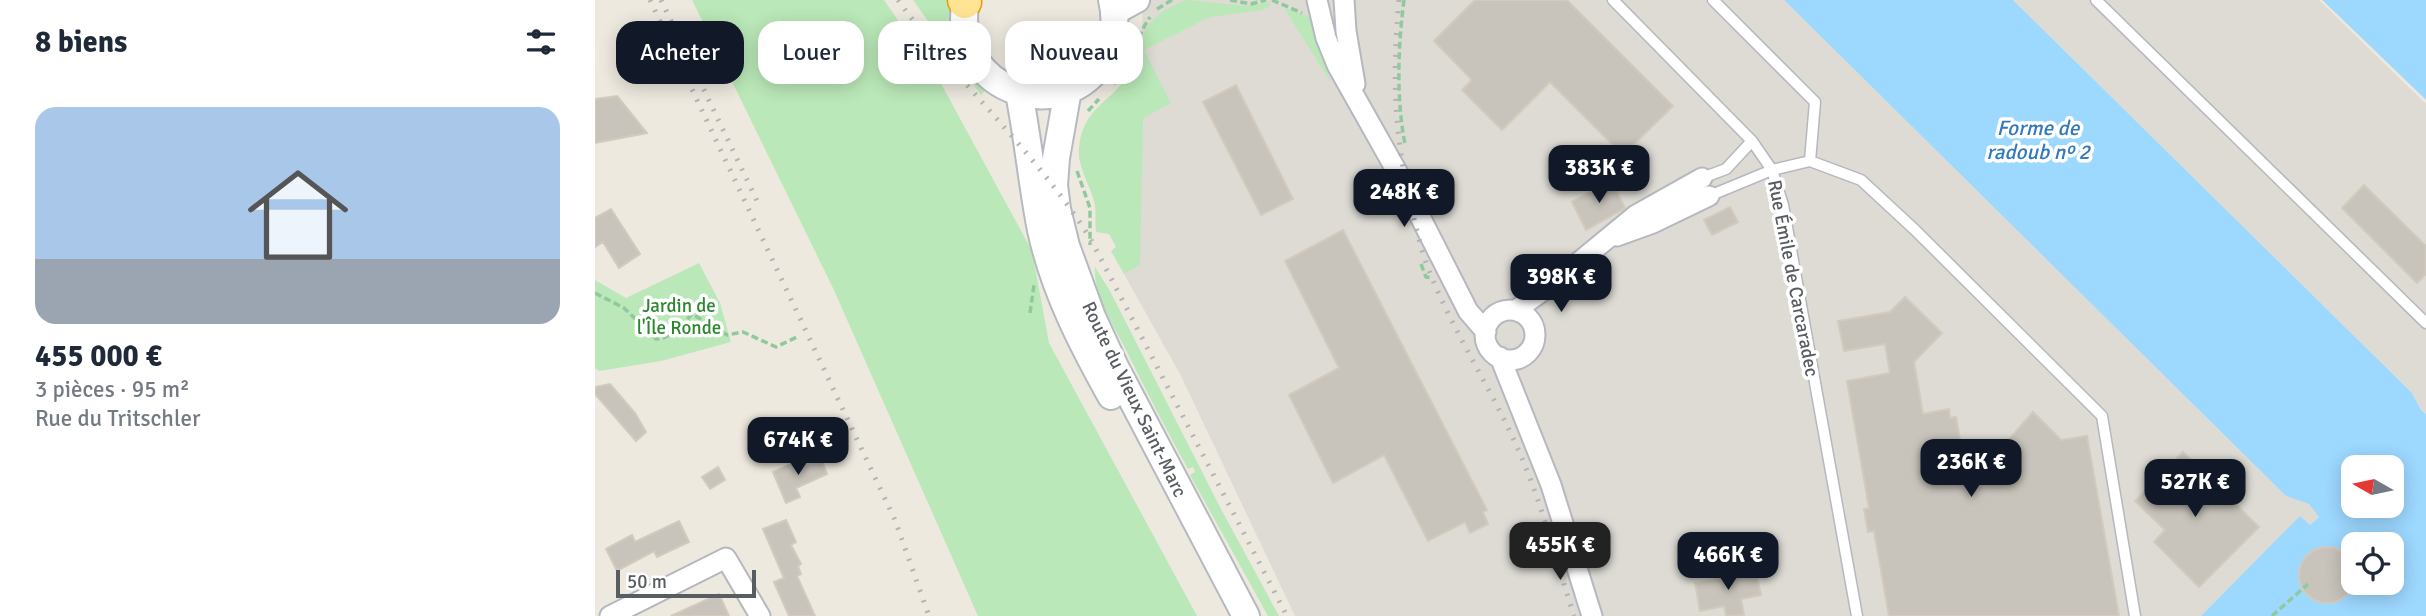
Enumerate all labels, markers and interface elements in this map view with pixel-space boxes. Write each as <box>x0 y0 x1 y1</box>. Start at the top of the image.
chip: Acheter <box>616 21 744 84</box>
chip: Louer <box>758 21 864 84</box>
chip: Filtres <box>878 21 991 84</box>
chip: Nouveau <box>1005 21 1143 84</box>
icon: filters <box>522 23 560 61</box>
text: 8 biens <box>35 24 127 61</box>
water label: Forme de radoub nº 2 <box>1986 115 2091 165</box>
pin: 383K € <box>1542 146 1656 205</box>
icon: home <box>235 152 361 278</box>
text: 383K € <box>1564 153 1634 182</box>
pin: 248K € <box>1347 170 1461 229</box>
text: 248K € <box>1369 177 1439 206</box>
street label: Rue Émile de Carcaradec <box>1762 178 1824 379</box>
pin: 398K € <box>1504 254 1618 314</box>
text: 398K € <box>1526 262 1596 291</box>
park label: Jardin de l'Île Ronde <box>637 294 721 340</box>
street label: Route du Vieux Saint-Marc <box>1076 298 1192 501</box>
text: 455 000 € <box>35 338 162 375</box>
text: 3 pièces · 95 m² <box>35 375 190 404</box>
text: Rue du Tritschler <box>35 404 200 433</box>
pin: 674K € <box>741 418 855 477</box>
text: 674K € <box>763 425 833 454</box>
pin: 236K € <box>1914 440 2028 499</box>
text: 236K € <box>1936 447 2006 476</box>
north arrow <box>2341 455 2405 518</box>
map controls <box>2341 455 2404 595</box>
pin: 527K € <box>2138 460 2252 519</box>
text: 527K € <box>2160 467 2230 496</box>
pin: 455K € <box>1503 522 1617 582</box>
text: 455K € <box>1525 530 1595 559</box>
pin: 466K € <box>1671 532 1785 592</box>
button: locate <box>2341 532 2404 595</box>
text: 466K € <box>1693 540 1763 569</box>
scale bar <box>616 567 756 599</box>
text: 50 m <box>627 570 667 594</box>

